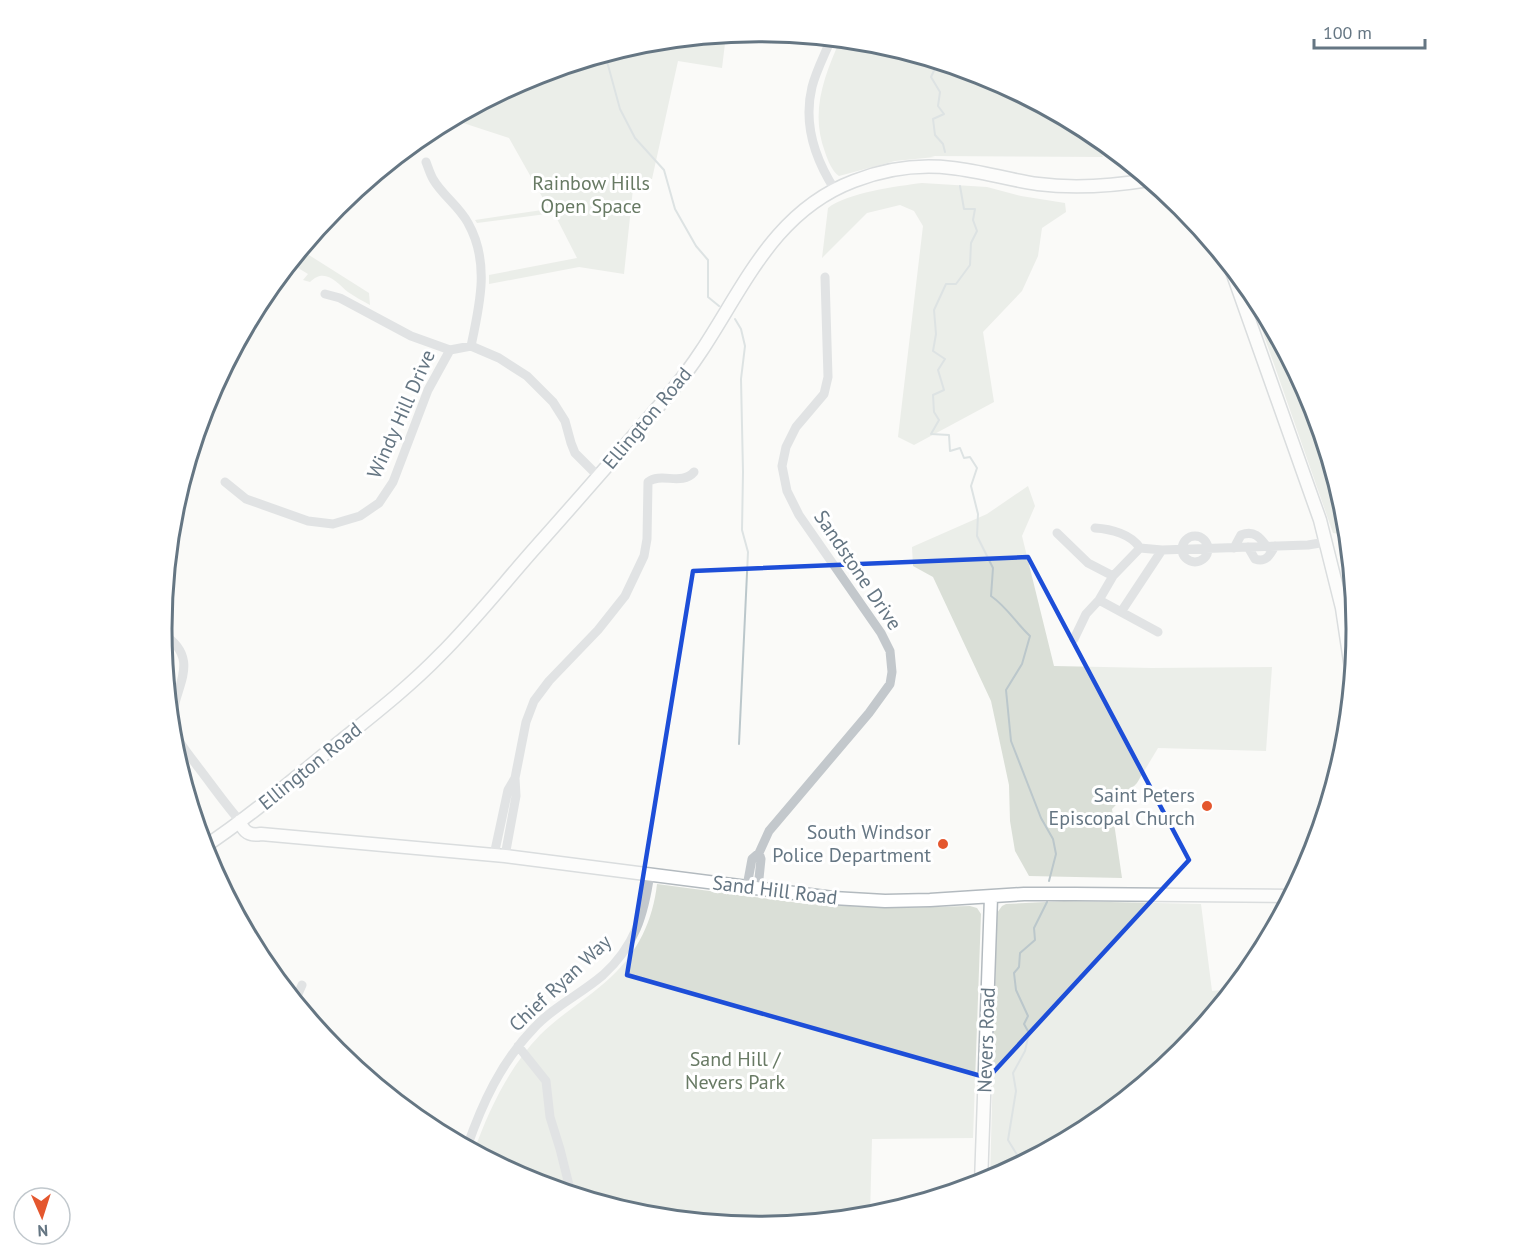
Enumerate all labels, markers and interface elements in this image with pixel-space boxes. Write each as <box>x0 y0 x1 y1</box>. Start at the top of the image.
scale bar <box>1314 12 1425 50</box>
text: 100 m <box>1323 21 1372 44</box>
park label: Rainbow Hills Open Space <box>532 170 650 219</box>
street label: Windy Hill Drive <box>361 346 441 482</box>
street label: Ellington Road <box>597 362 697 474</box>
street label: Sandstone Drive <box>808 505 908 635</box>
street label: Ellington Road <box>253 716 367 816</box>
place label: Saint Peters Episcopal Church <box>1049 782 1195 831</box>
marker: Saint Peters Episcopal Church <box>1200 799 1214 813</box>
place label: South Windsor Police Department <box>772 819 931 868</box>
marker: South Windsor Police Department <box>936 837 950 851</box>
street label: Sand Hill Road <box>711 869 839 911</box>
street label: Chief Ryan Way <box>503 928 617 1037</box>
street label: Nevers Road <box>971 987 1001 1093</box>
park label: Sand Hill / Nevers Park <box>685 1046 785 1095</box>
north arrow <box>12 1186 72 1246</box>
text: N <box>37 1221 49 1241</box>

